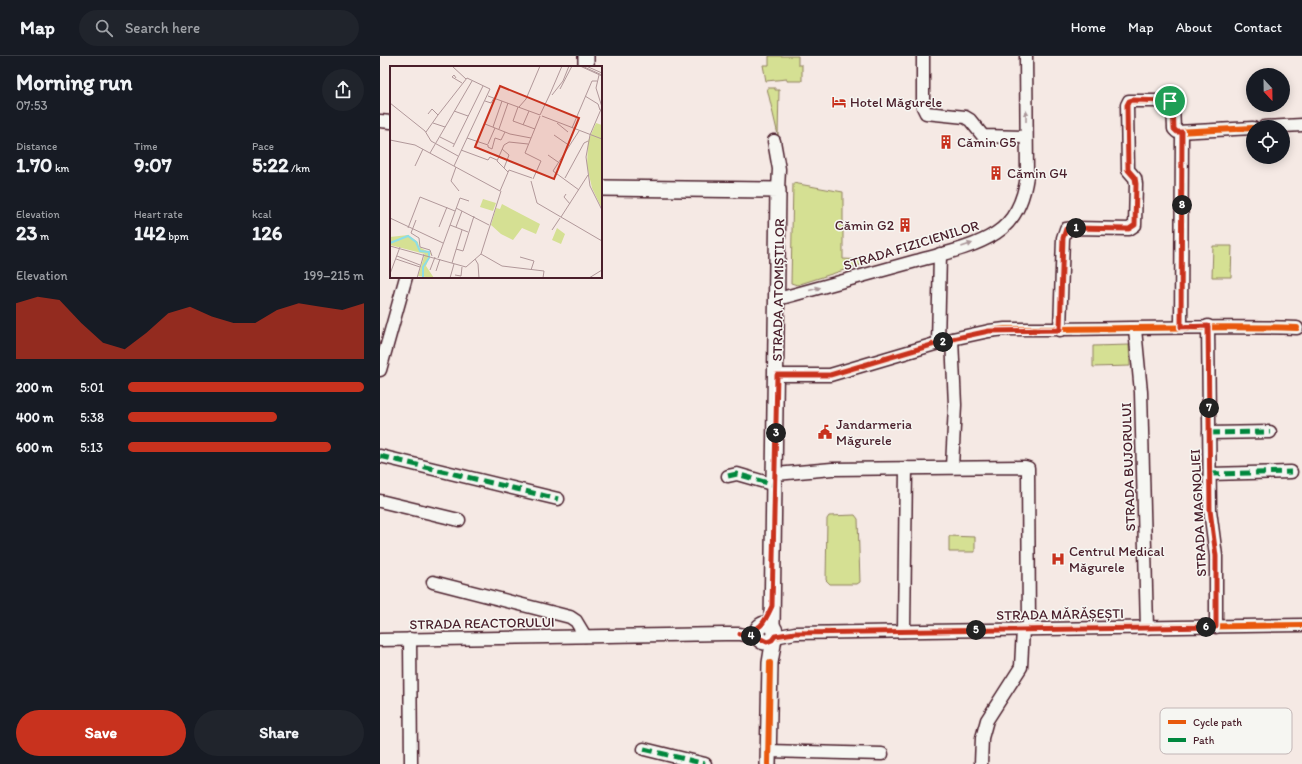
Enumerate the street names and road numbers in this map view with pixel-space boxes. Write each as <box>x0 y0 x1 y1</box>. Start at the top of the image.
street label: STRADA FIZICIENILOR <box>841 217 981 274</box>
street label: STRADA ATOMIȘTILOR <box>769 218 788 362</box>
street label: STRADA BUJORULUI <box>1118 402 1139 532</box>
street label: STRADA MAGNOLIEI <box>1187 449 1210 577</box>
street label: STRADA MĂRĂȘEȘTI <box>996 605 1124 624</box>
street label: STRADA REACTORULUI <box>409 614 555 633</box>

